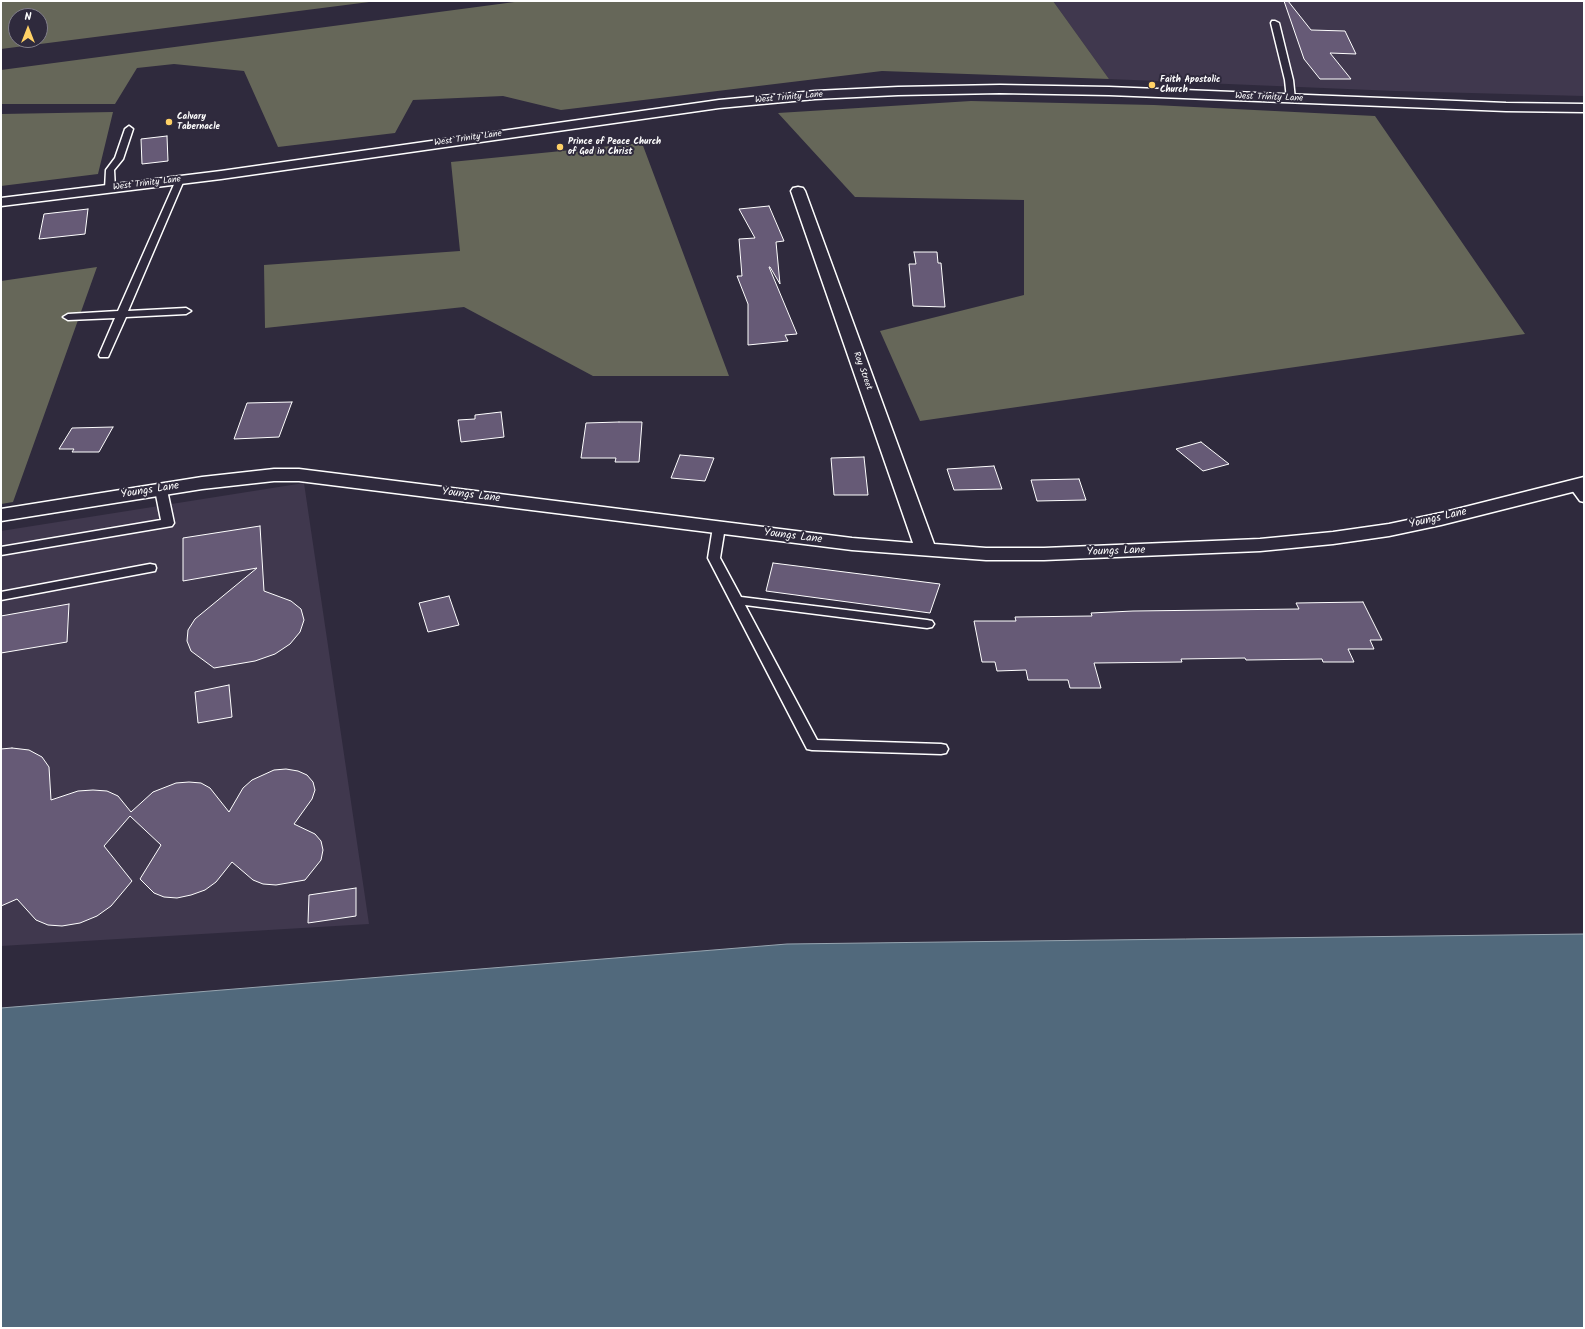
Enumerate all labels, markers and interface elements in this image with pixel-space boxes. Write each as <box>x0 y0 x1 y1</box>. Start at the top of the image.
north arrow <box>8 8 48 48</box>
text: N <box>25 8 31 26</box>
place label: Faith Apostolic Church <box>1160 75 1221 96</box>
marker: Faith Apostolic Church <box>1147 80 1157 90</box>
street label: West Trinity Lane <box>755 90 823 106</box>
street label: West Trinity Lane <box>1235 91 1303 105</box>
place label: Calvary Tabernacle <box>177 112 220 133</box>
marker: Calvary Tabernacle <box>164 117 174 127</box>
street label: West Trinity Lane <box>433 129 503 149</box>
place label: Prince of Peace Church of God in Christ <box>568 137 661 158</box>
marker: Prince of Peace Church of God in Christ <box>555 142 565 152</box>
street label: West Trinity Lane <box>113 174 181 194</box>
street label: Roy Street <box>850 350 874 392</box>
street label: Youngs Lane <box>120 480 180 502</box>
street label: Youngs Lane <box>441 486 501 506</box>
street label: Youngs Lane <box>1408 506 1468 532</box>
street label: Youngs Lane <box>763 527 823 547</box>
street label: Youngs Lane <box>1086 544 1146 560</box>

